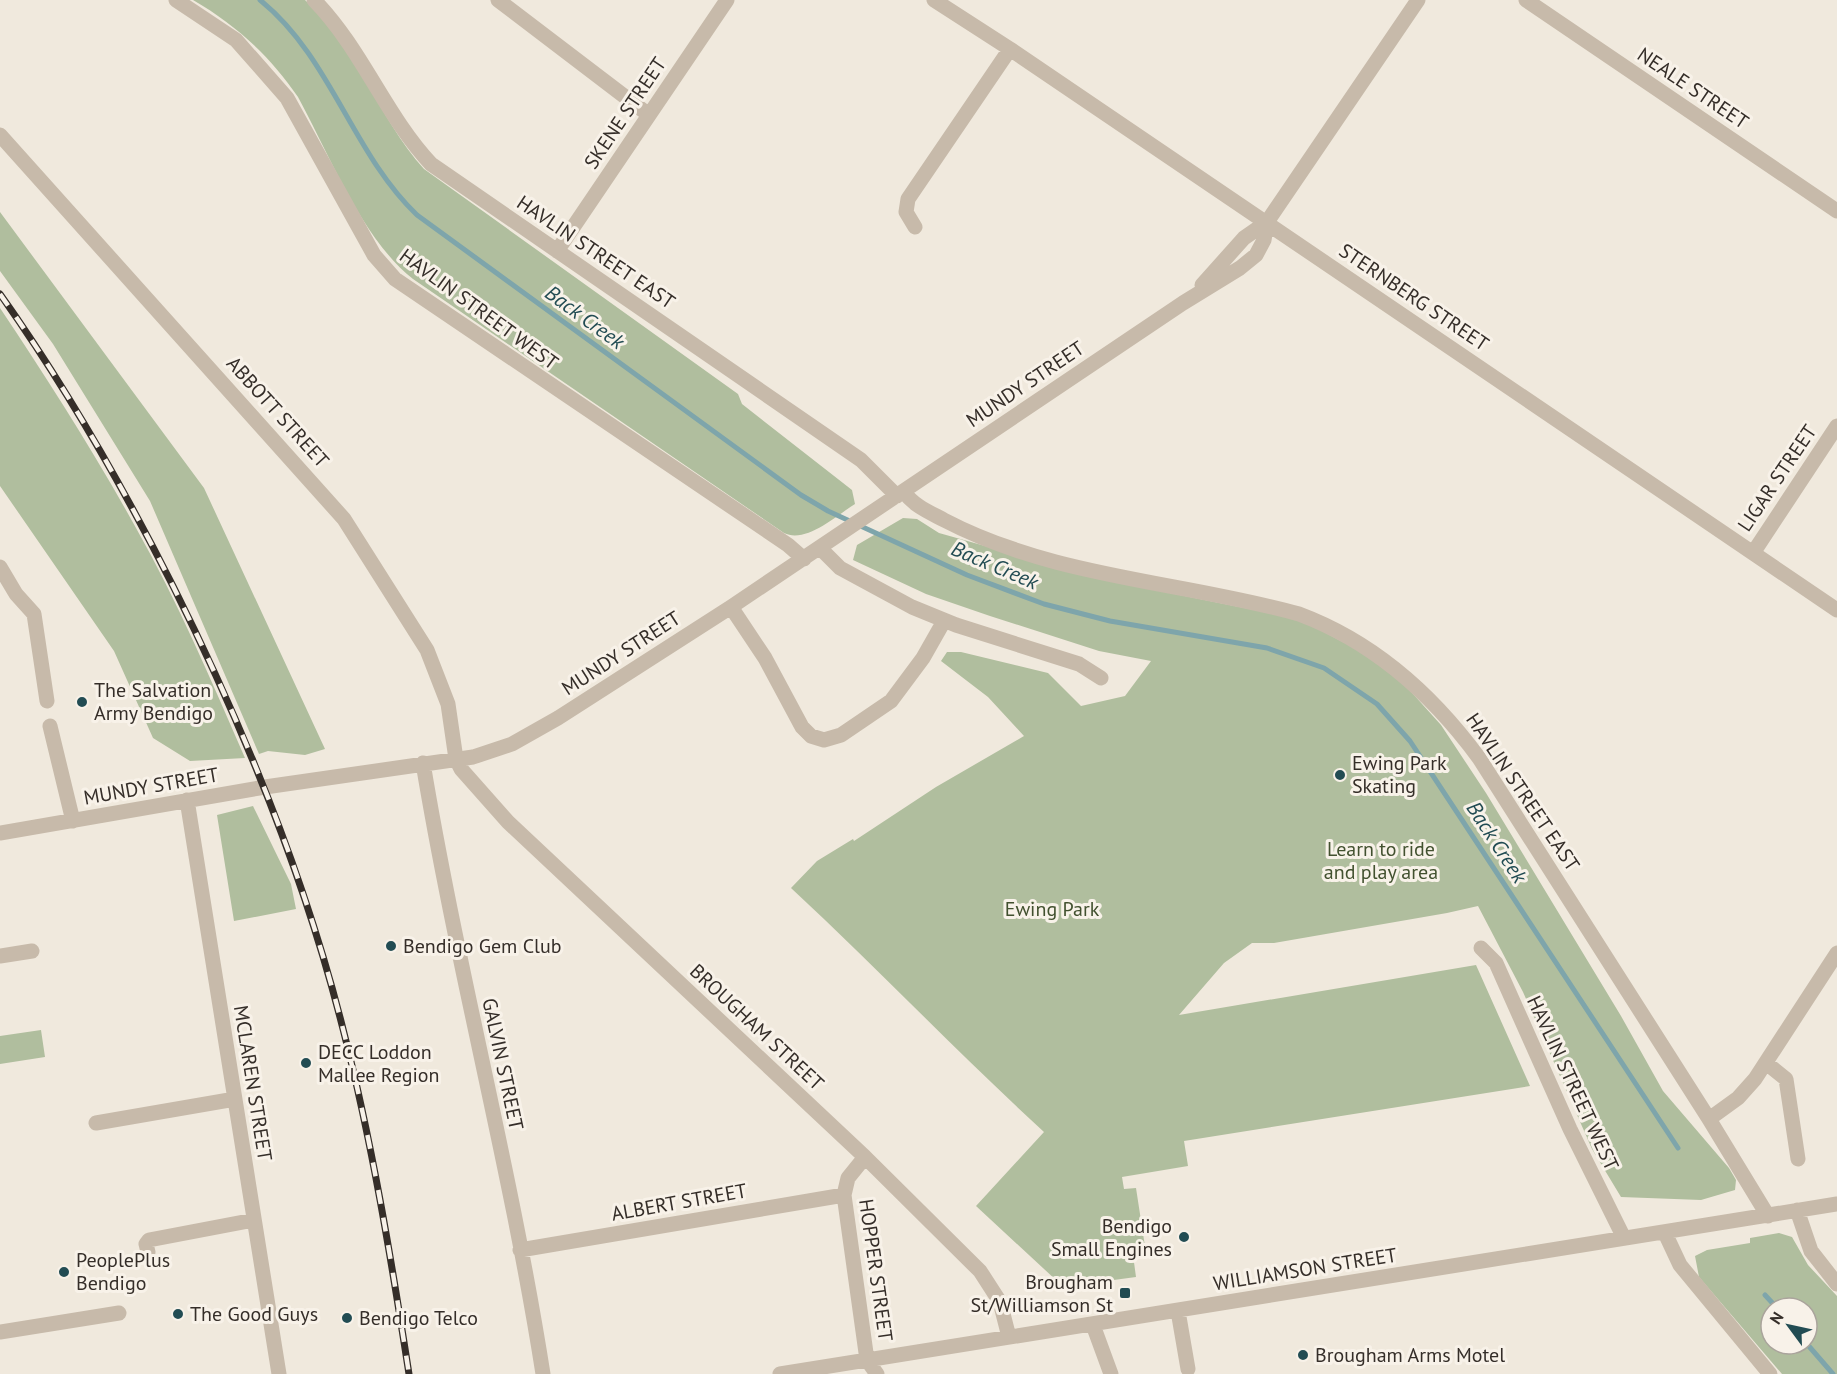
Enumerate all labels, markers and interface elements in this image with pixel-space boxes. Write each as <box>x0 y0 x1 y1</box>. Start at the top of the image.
street label: NEALE STREET <box>1632 41 1754 135</box>
street label: SKENE STREET <box>578 52 672 174</box>
street label: HAVLIN STREET EAST <box>512 189 680 315</box>
street label: STERNBERG STREET <box>1334 237 1494 357</box>
street label: HAVLIN STREET WEST <box>395 243 563 375</box>
water label: Back Creek <box>540 279 631 356</box>
street label: MUNDY STREET <box>961 335 1089 433</box>
street label: ABBOTT STREET <box>221 351 335 473</box>
street label: LIGAR STREET <box>1732 420 1822 536</box>
water label: Back Creek <box>947 535 1044 596</box>
street label: MUNDY STREET <box>557 605 685 701</box>
place label: The Salvation Army Bendigo <box>94 677 213 726</box>
marker: The Salvation Army Bendigo <box>75 695 89 709</box>
street label: HAVLIN STREET EAST <box>1460 708 1586 876</box>
place label: Ewing Park Skating <box>1352 750 1447 799</box>
street label: MUNDY STREET <box>81 761 221 811</box>
marker: Ewing Park Skating <box>1333 768 1347 782</box>
water label: Back Creek <box>1461 796 1534 889</box>
park label: Learn to ride and play area <box>1324 836 1438 885</box>
park label: Ewing Park <box>1005 896 1100 922</box>
place label: Bendigo Gem Club <box>403 933 562 959</box>
marker: Bendigo Gem Club <box>384 939 398 953</box>
street label: BROUGHAM STREET <box>684 958 830 1096</box>
street label: HAVLIN STREET WEST <box>1521 991 1625 1175</box>
street label: GALVIN STREET <box>476 996 530 1132</box>
street label: MCLAREN STREET <box>228 1003 278 1163</box>
place label: DECC Loddon Mallee Region <box>318 1039 440 1088</box>
marker: DECC Loddon Mallee Region <box>299 1056 313 1070</box>
street label: ALBERT STREET <box>609 1177 749 1227</box>
street label: HOPPER STREET <box>853 1197 899 1343</box>
place label: Bendigo Small Engines <box>1051 1213 1172 1262</box>
marker: Bendigo Small Engines <box>1177 1230 1191 1244</box>
street label: WILLIAMSON STREET <box>1211 1242 1399 1296</box>
place label: PeoplePlus Bendigo <box>76 1247 170 1296</box>
marker: PeoplePlus Bendigo <box>57 1265 71 1279</box>
place label: Brougham St/Williamson St <box>971 1269 1113 1318</box>
marker: Brougham St/Williamson St <box>1118 1286 1132 1300</box>
north arrow <box>1759 1296 1819 1356</box>
place label: The Good Guys <box>190 1301 318 1327</box>
place label: Bendigo Telco <box>359 1305 478 1331</box>
marker: The Good Guys <box>171 1307 185 1321</box>
text: N <box>1765 1308 1788 1328</box>
marker: Bendigo Telco <box>340 1311 354 1325</box>
place label: Brougham Arms Motel <box>1315 1342 1505 1368</box>
marker: Brougham Arms Motel <box>1296 1348 1310 1362</box>

